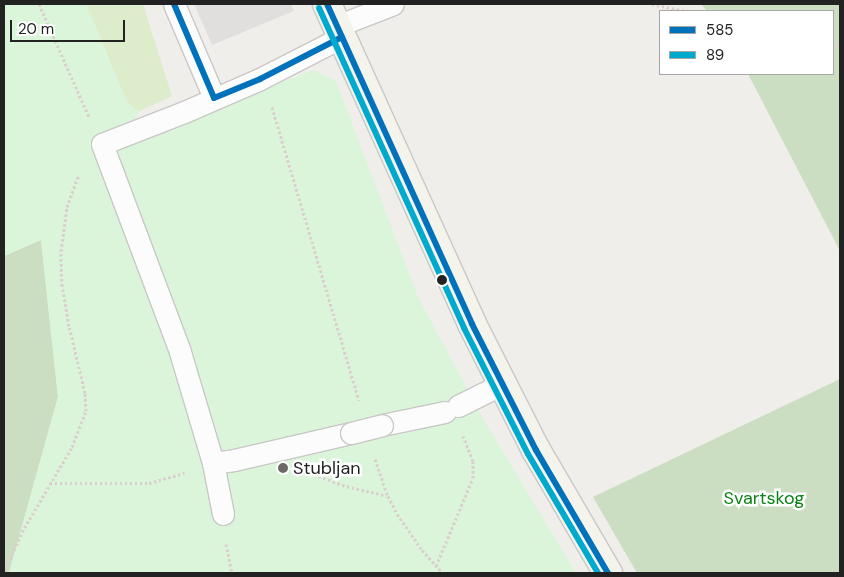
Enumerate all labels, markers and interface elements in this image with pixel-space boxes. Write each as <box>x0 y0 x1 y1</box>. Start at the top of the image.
scale bar <box>12 10 128 42</box>
legend <box>659 10 834 75</box>
text: 20 m <box>18 19 54 39</box>
text: 585 <box>706 20 733 40</box>
text: 89 <box>706 45 724 65</box>
unlabelled marker <box>437 275 447 285</box>
place label: Stubljan <box>293 457 361 479</box>
marker: Stubljan <box>277 462 289 474</box>
park label: Svartskog <box>724 487 804 509</box>

